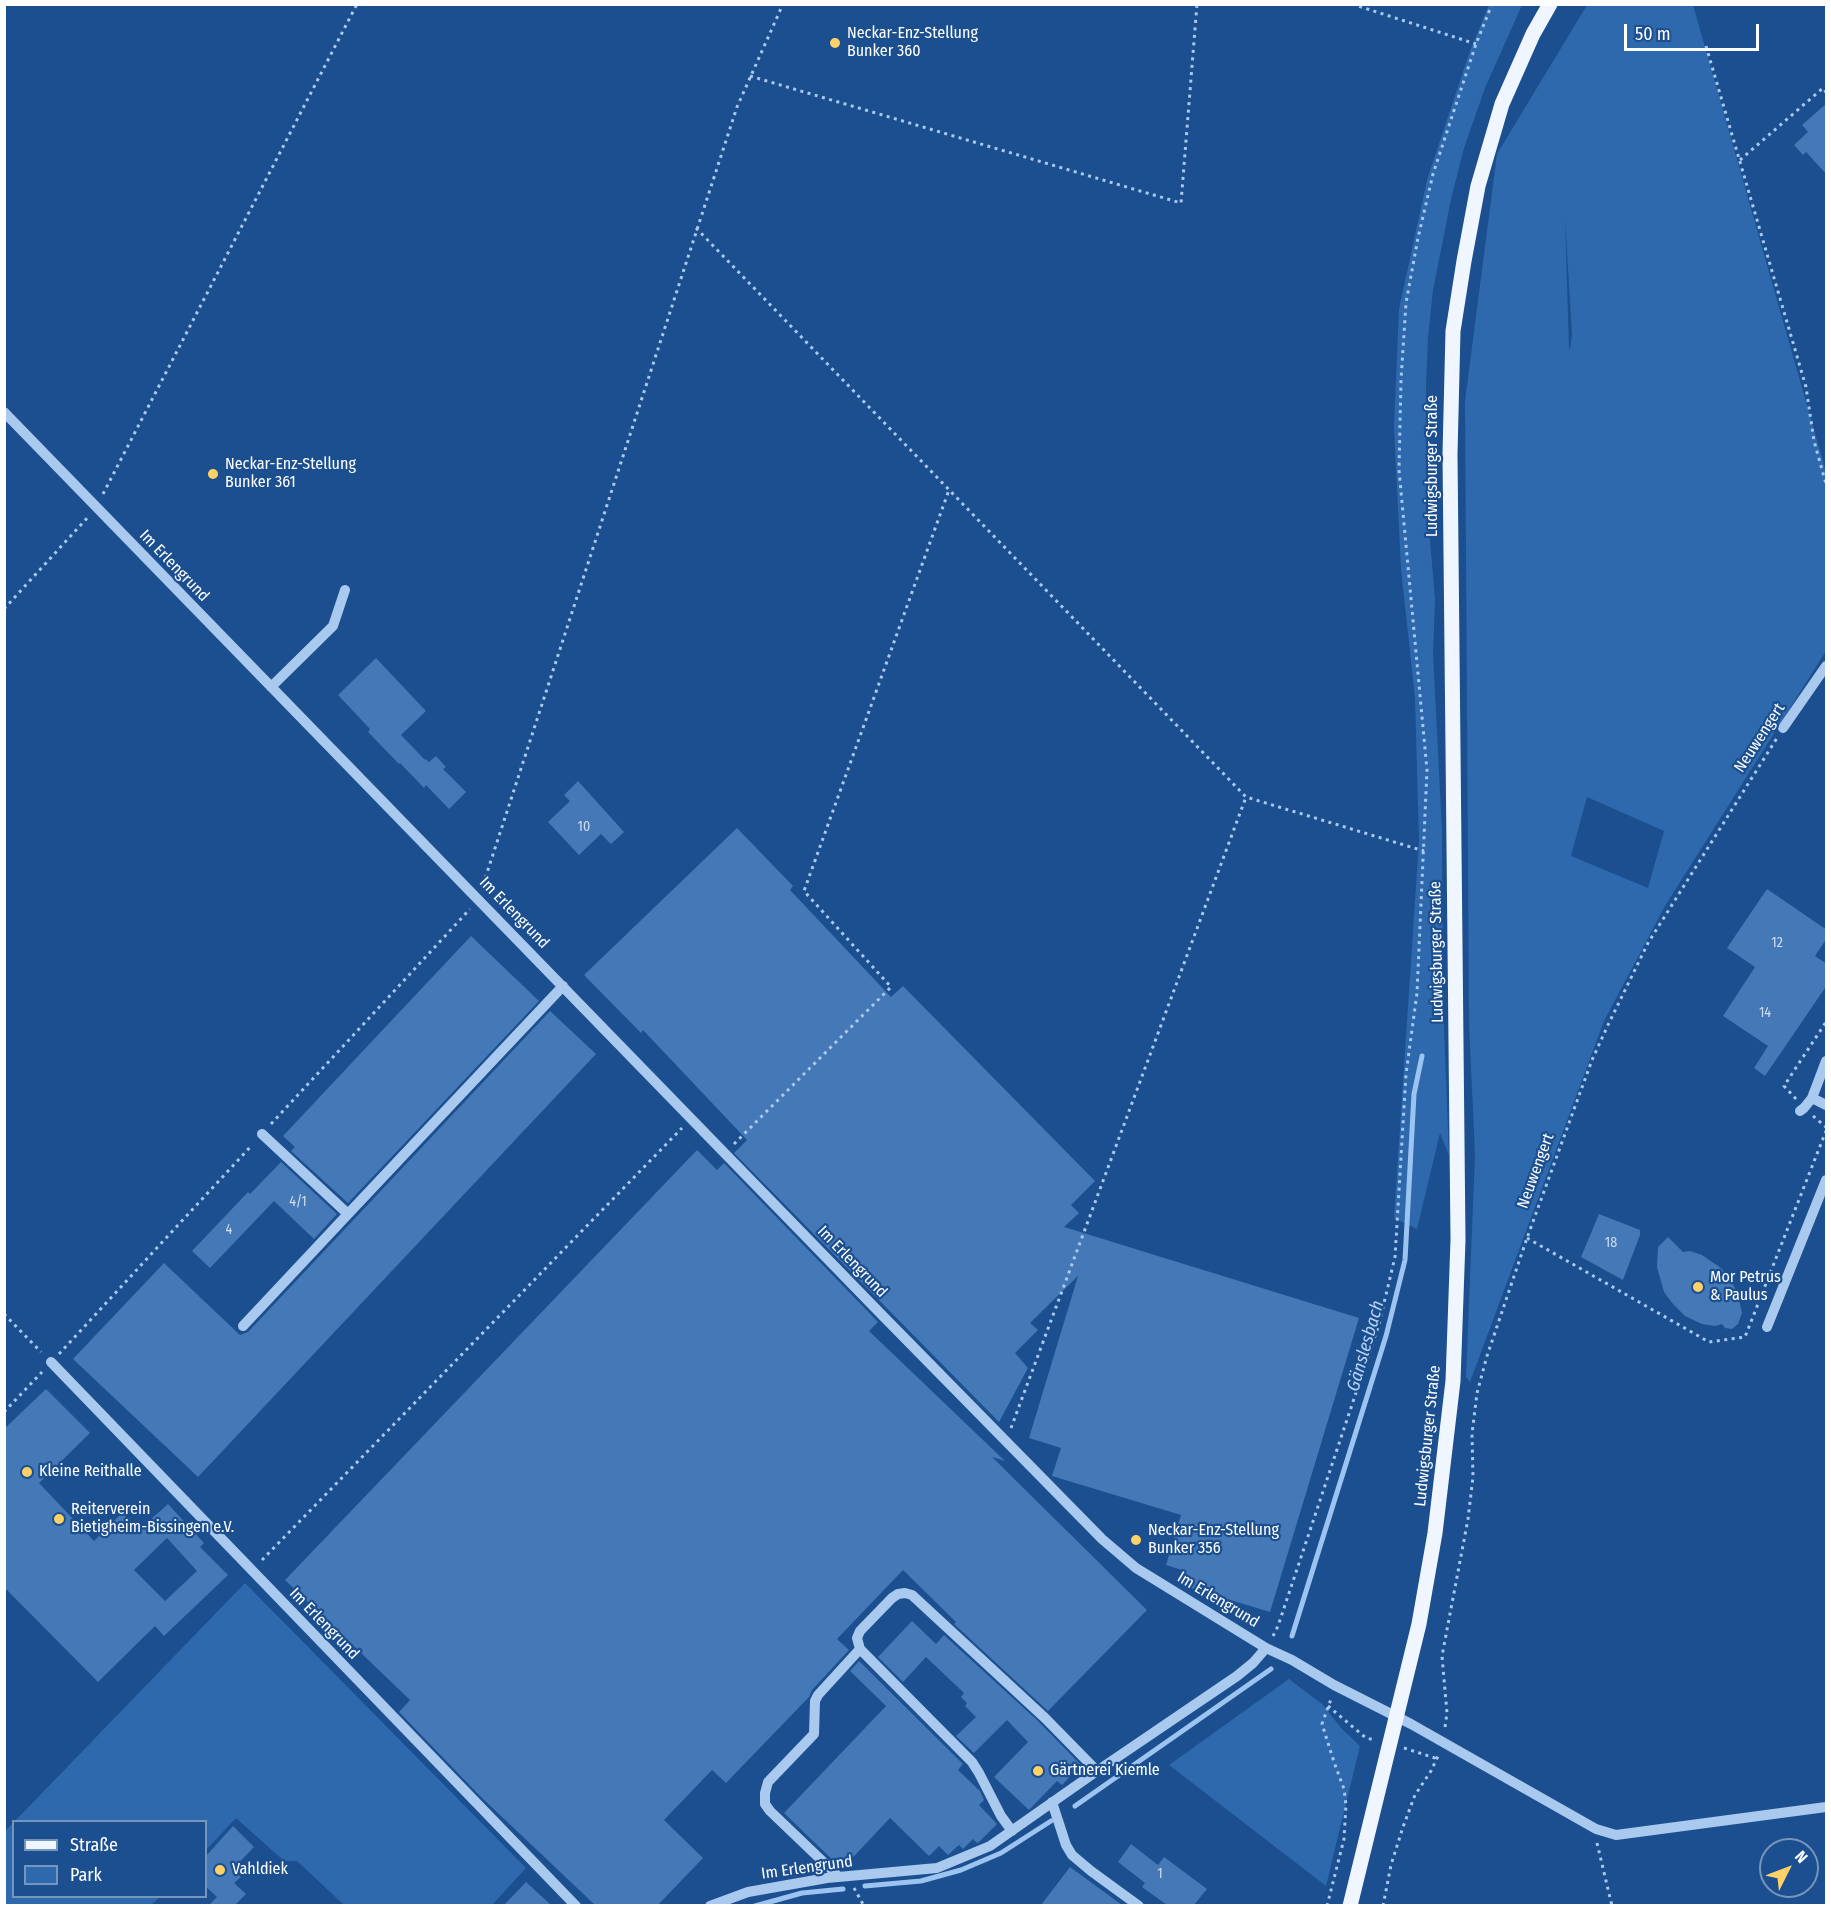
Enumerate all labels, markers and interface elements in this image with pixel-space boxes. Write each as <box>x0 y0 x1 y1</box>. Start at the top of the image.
scale bar <box>1627 12 1762 50</box>
text: 50 m <box>1635 23 1671 45</box>
place label: Neckar-Enz-Stellung Bunker 360 <box>847 24 978 62</box>
marker: Neckar-Enz-Stellung Bunker 360 <box>828 36 842 50</box>
street label: Ludwigsburger Straße <box>1423 395 1443 537</box>
place label: Neckar-Enz-Stellung Bunker 361 <box>225 455 356 493</box>
marker: Neckar-Enz-Stellung Bunker 361 <box>206 467 220 481</box>
street label: Im Erlengrund <box>135 526 213 606</box>
street label: Neuwengert <box>1730 700 1790 776</box>
house number: 10 <box>578 819 590 835</box>
street label: Im Erlengrund <box>475 873 553 953</box>
street label: Ludwigsburger Straße <box>1426 881 1448 1023</box>
house number: 12 <box>1771 935 1783 951</box>
house number: 14 <box>1759 1005 1771 1021</box>
street label: Neuwengert <box>1514 1131 1558 1211</box>
house number: 4/1 <box>289 1194 307 1210</box>
house number: 4 <box>226 1222 232 1238</box>
street label: Im Erlengrund <box>813 1222 891 1302</box>
house number: 18 <box>1605 1235 1617 1251</box>
place label: Mor Petrus & Paulus <box>1710 1268 1781 1306</box>
marker: Mor Petrus & Paulus <box>1691 1280 1705 1294</box>
water label: Gänslesbach <box>1343 1298 1389 1394</box>
street label: Ludwigsburger Straße <box>1411 1364 1445 1508</box>
place label: Kleine Reithalle <box>39 1462 142 1482</box>
marker: Kleine Reithalle <box>20 1465 34 1479</box>
place label: Reiterverein Bietigheim-Bissingen e.V. <box>71 1500 234 1538</box>
marker: Reiterverein Bietigheim-Bissingen e.V. <box>52 1512 66 1526</box>
place label: Neckar-Enz-Stellung Bunker 356 <box>1148 1521 1279 1559</box>
marker: Neckar-Enz-Stellung Bunker 356 <box>1129 1533 1143 1547</box>
street label: Im Erlengrund <box>1174 1568 1262 1632</box>
street label: Im Erlengrund <box>285 1584 363 1664</box>
place label: Gärtnerei Kiemle <box>1050 1761 1160 1781</box>
marker: Gärtnerei Kiemle <box>1031 1764 1045 1778</box>
legend <box>12 1820 207 1898</box>
text: Straße <box>70 1834 118 1856</box>
north arrow <box>1759 1838 1819 1898</box>
text: N <box>1791 1847 1812 1867</box>
street label: Im Erlengrund <box>760 1852 854 1884</box>
place label: Vahldiek <box>232 1860 288 1880</box>
marker: Vahldiek <box>213 1863 227 1877</box>
text: Park <box>70 1864 102 1886</box>
house number: 1 <box>1157 1866 1163 1882</box>

